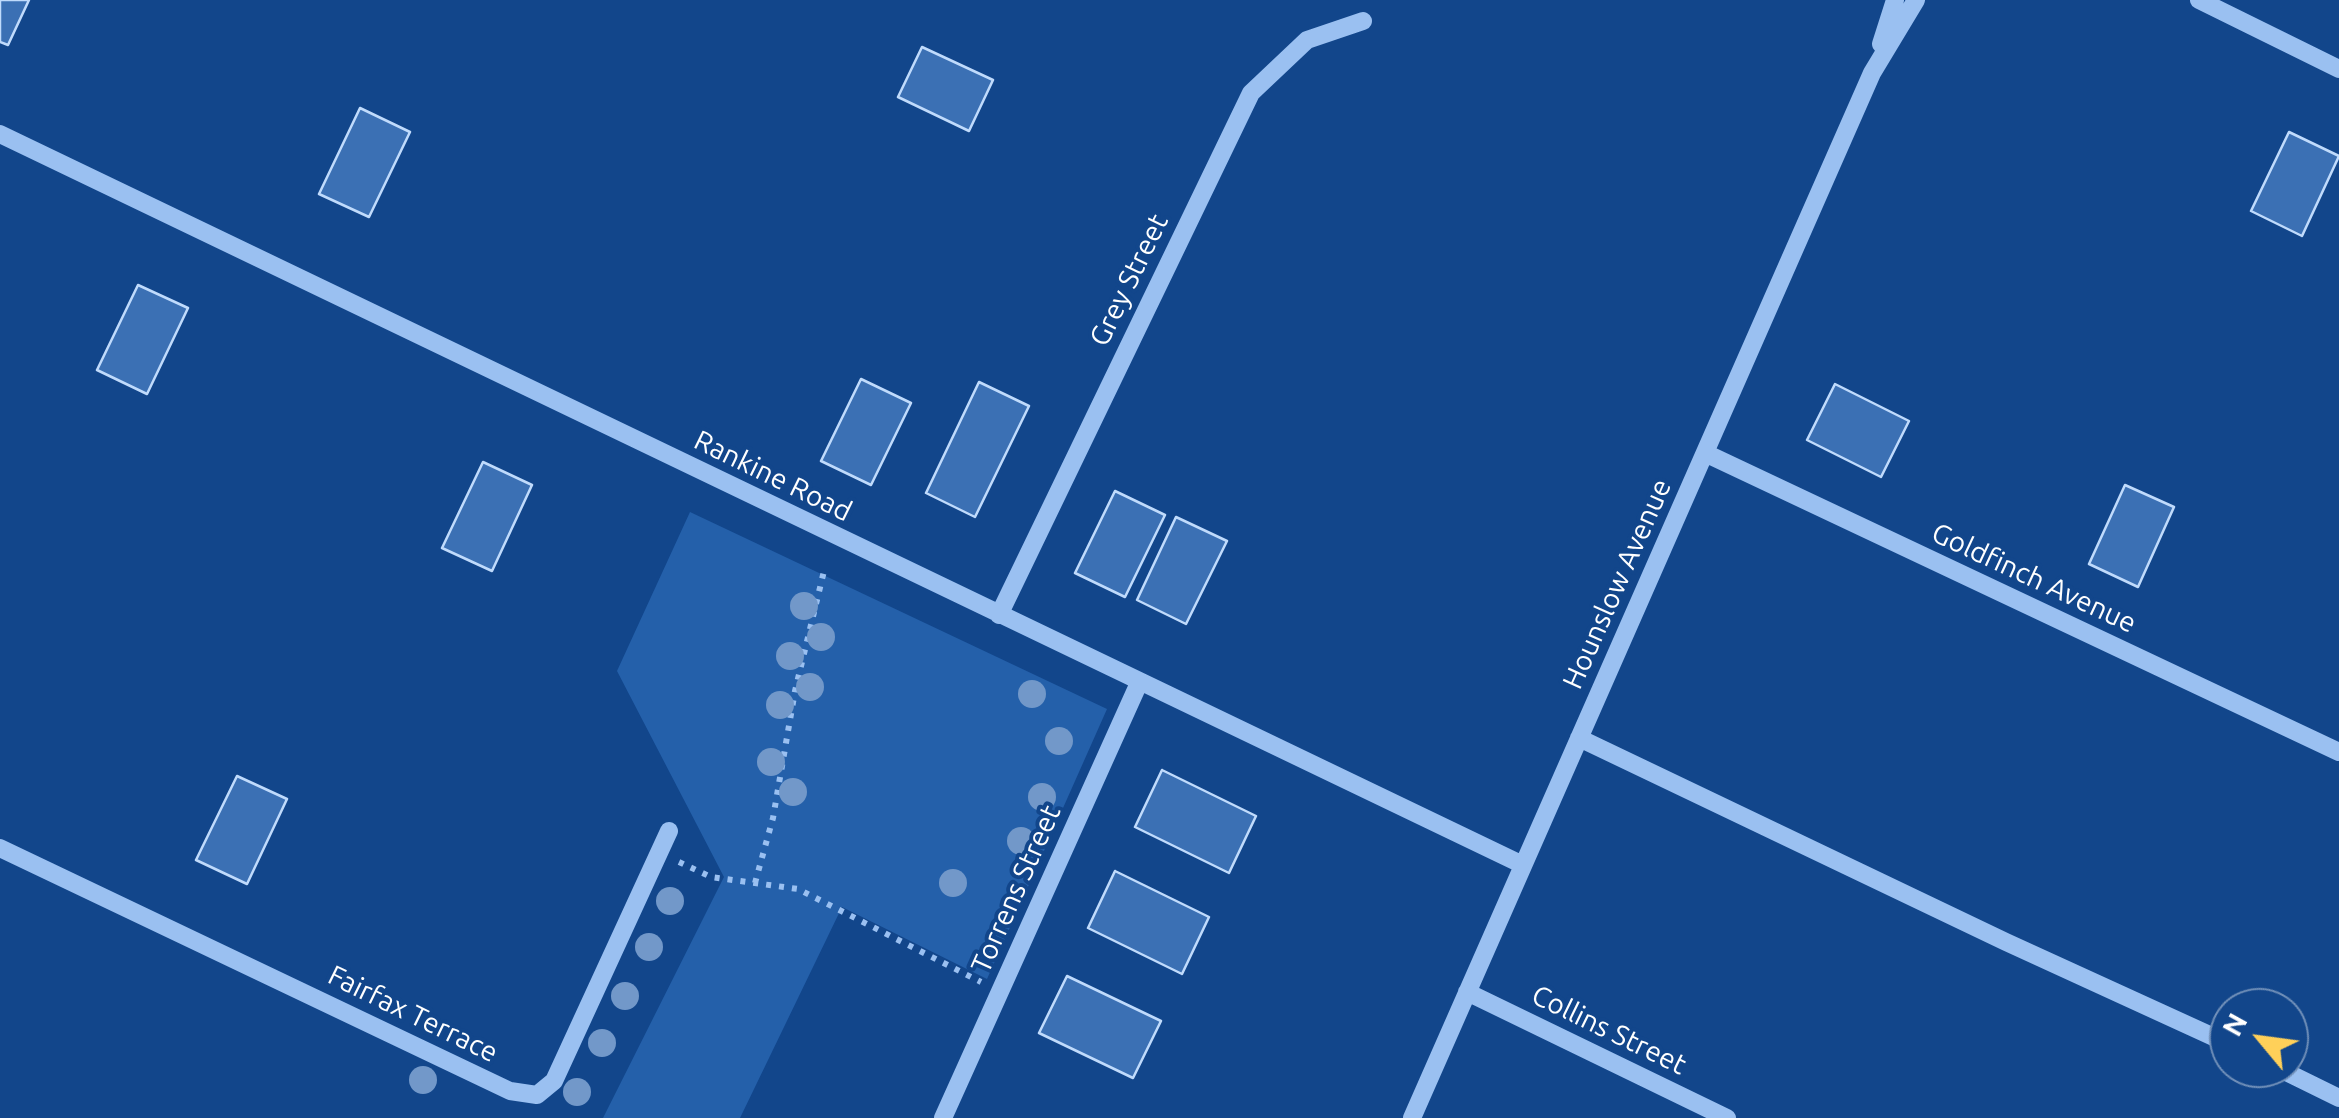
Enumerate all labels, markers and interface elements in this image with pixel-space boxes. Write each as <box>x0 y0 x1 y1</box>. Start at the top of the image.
street label: Grey Street <box>1083 209 1175 351</box>
street label: Rankine Road <box>689 423 857 529</box>
street label: Hounslow Avenue <box>1556 474 1678 694</box>
street label: Goldfinch Avenue <box>1926 516 2142 640</box>
street label: Torrens Street <box>964 800 1068 978</box>
street label: Fairfax Terrace <box>323 958 503 1070</box>
street label: Collins Street <box>1526 978 1692 1082</box>
north arrow <box>2209 988 2309 1088</box>
text: N <box>2215 1008 2253 1041</box>

